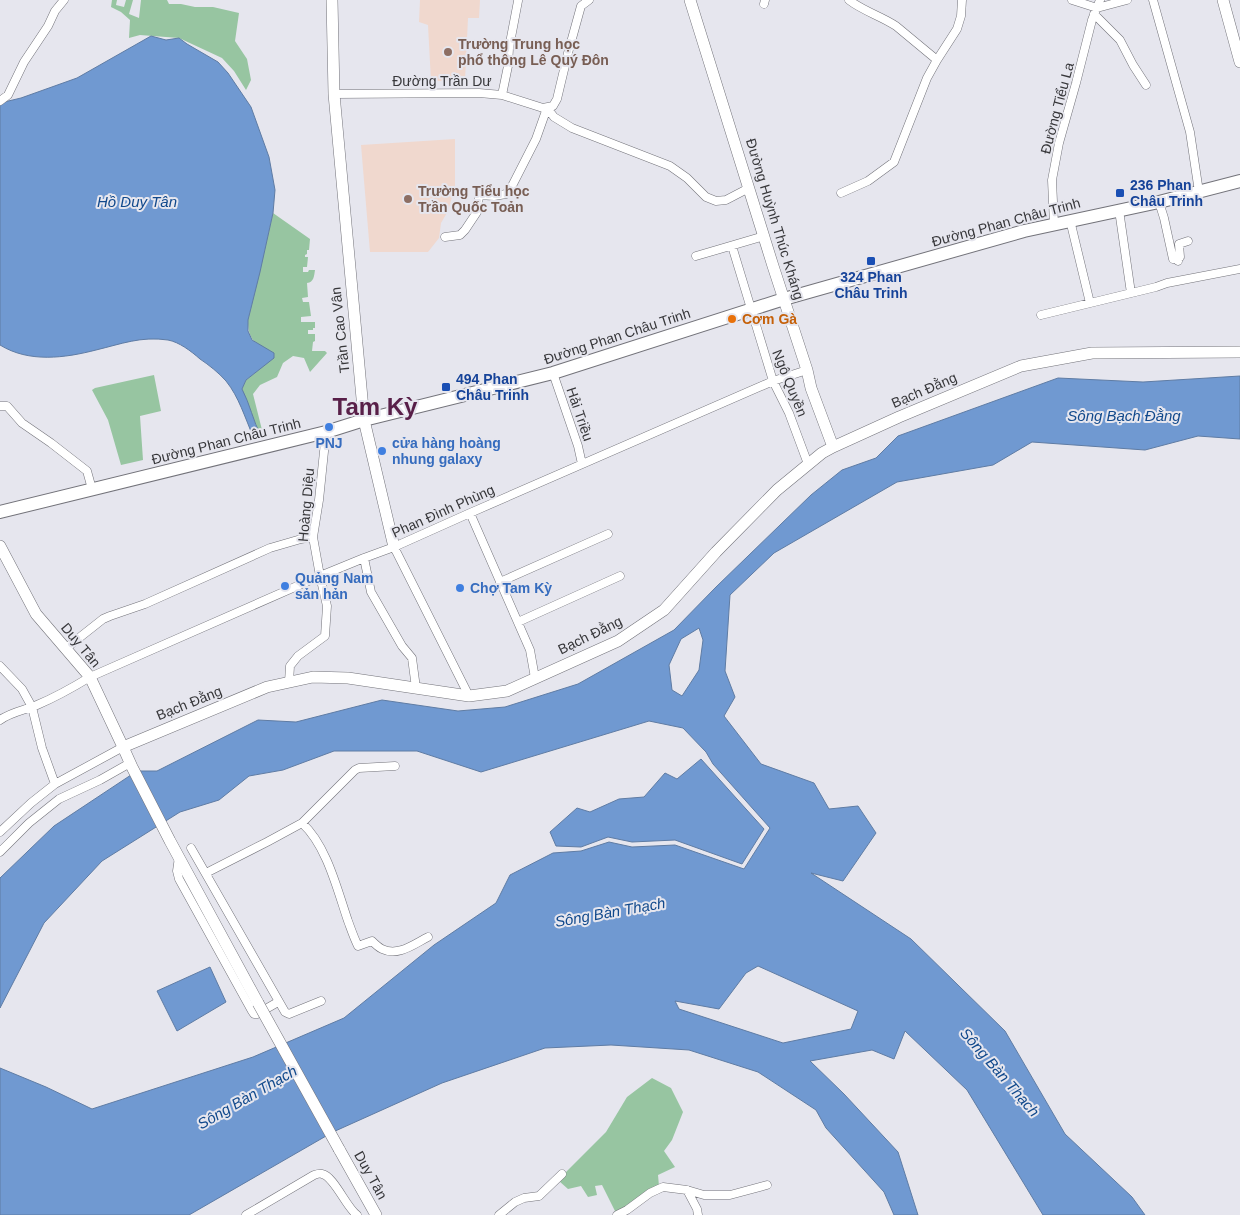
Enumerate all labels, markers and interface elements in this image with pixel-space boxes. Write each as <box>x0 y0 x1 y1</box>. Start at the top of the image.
place label: Trường Trung học phổ thông Lê Quý Đôn <box>458 36 609 68</box>
marker: Trường Trung học phổ thông Lê Quý Đôn <box>442 46 454 58</box>
street label: Đường Tiểu La <box>1037 60 1077 155</box>
street label: Đường Trần Dư <box>392 73 492 89</box>
street label: Đường Huỳnh Thúc Kháng <box>743 136 807 302</box>
place label: 236 Phan Châu Trinh <box>1130 177 1203 209</box>
place label: Trường Tiểu học Trần Quốc Toản <box>418 183 530 215</box>
marker: 236 Phan Châu Trinh <box>1114 187 1126 199</box>
water label: Hồ Duy Tân <box>97 193 177 210</box>
marker: Trường Tiểu học Trần Quốc Toản <box>402 193 414 205</box>
street label: Đường Phan Châu Trinh <box>930 194 1082 250</box>
marker: 324 Phan Châu Trinh <box>865 255 877 267</box>
place label: 324 Phan Châu Trinh <box>834 269 908 301</box>
street label: Trần Cao Vân <box>328 286 352 374</box>
street label: Đường Phan Châu Trinh <box>542 305 692 367</box>
place label: Cơm Gà <box>742 311 797 327</box>
marker: Cơm Gà <box>726 313 738 325</box>
street label: Ngô Quyền <box>769 347 811 419</box>
street label: Bạch Đằng <box>889 369 959 411</box>
place label: 494 Phan Châu Trinh <box>456 371 529 403</box>
marker: 494 Phan Châu Trinh <box>440 381 452 393</box>
street label: Hải Triều <box>563 385 597 443</box>
district label: Tam Kỳ <box>333 393 418 420</box>
water label: Sông Bạch Đằng <box>1067 407 1181 424</box>
street label: Đường Phan Châu Trinh <box>150 415 302 467</box>
marker: PNJ <box>323 421 335 433</box>
place label: PNJ <box>315 435 343 451</box>
place label: cửa hàng hoàng nhung galaxy <box>392 435 501 467</box>
marker: cửa hàng hoàng nhung galaxy <box>376 445 388 457</box>
street label: Hoàng Diệu <box>295 467 317 543</box>
street label: Phan Đình Phùng <box>389 481 497 541</box>
place label: Quảng Nam sản hản <box>295 570 374 602</box>
marker: Quảng Nam sản hản <box>279 580 291 592</box>
place label: Chợ Tam Kỳ <box>470 580 552 596</box>
marker: Chợ Tam Kỳ <box>454 582 466 594</box>
street label: Bạch Đằng <box>555 613 625 657</box>
street label: Duy Tân <box>58 620 104 670</box>
street label: Bạch Đằng <box>154 683 224 723</box>
water label: Sông Bàn Thạch <box>553 894 667 930</box>
water label: Sông Bàn Thạch <box>957 1024 1043 1120</box>
water label: Sông Bàn Thạch <box>194 1062 300 1132</box>
street label: Duy Tân <box>351 1148 391 1202</box>

